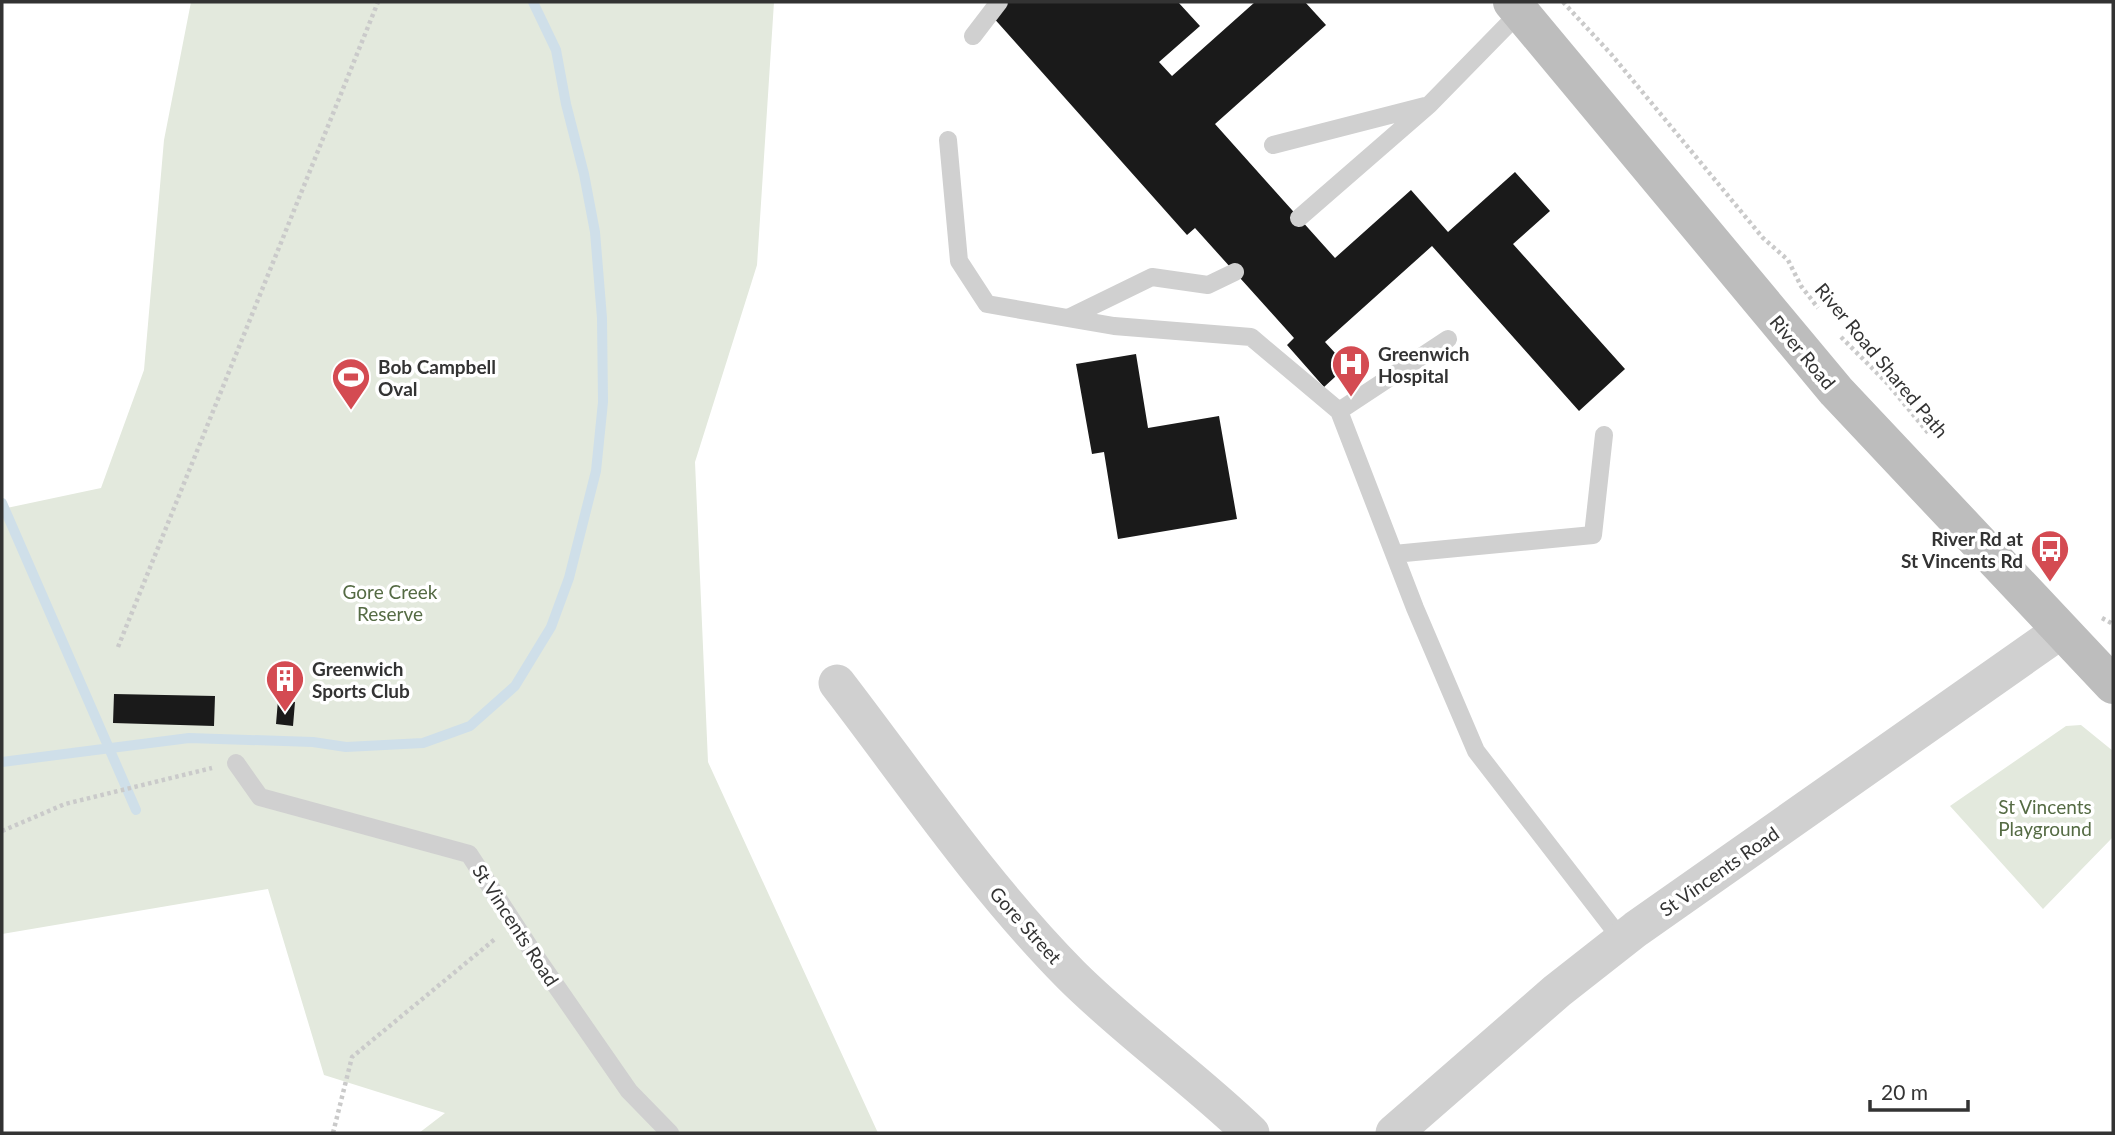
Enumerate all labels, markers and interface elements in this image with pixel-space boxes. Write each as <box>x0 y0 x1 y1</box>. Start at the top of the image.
street label: River Road Shared Path <box>1811 278 1953 442</box>
street label: River Road <box>1765 310 1841 394</box>
place label: Greenwich Hospital <box>1378 342 1469 387</box>
hospital icon: Greenwich Hospital <box>1330 343 1372 398</box>
place label: Bob Campbell Oval <box>378 355 496 400</box>
sports icon: Bob Campbell Oval <box>330 356 372 411</box>
place label: River Rd at St Vincents Rd <box>1901 527 2023 572</box>
bus stop icon: River Rd at St Vincents Rd <box>2029 528 2071 583</box>
park label: Gore Creek Reserve <box>343 580 438 625</box>
place label: Greenwich Sports Club <box>312 657 410 702</box>
building icon: Greenwich Sports Club <box>264 658 306 713</box>
park label: St Vincents Playground <box>1998 795 2092 840</box>
street label: St Vincents Road <box>1655 821 1783 921</box>
street label: St Vincents Road <box>468 860 564 990</box>
street label: Gore Street <box>985 882 1067 968</box>
scale bar <box>1870 1068 1968 1112</box>
text: 20 m <box>1881 1079 1928 1104</box>

